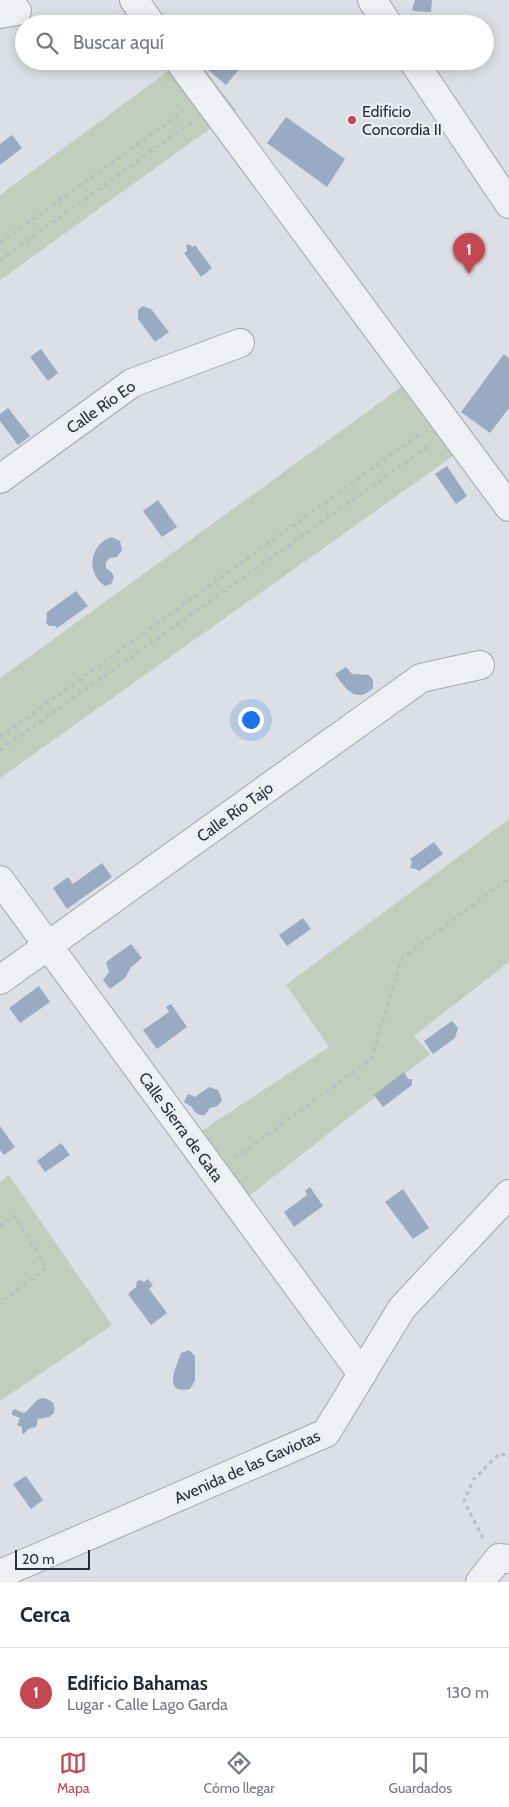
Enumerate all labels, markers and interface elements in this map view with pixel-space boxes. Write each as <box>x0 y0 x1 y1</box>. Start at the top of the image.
search box <box>15 15 494 70</box>
icon: search <box>33 29 61 57</box>
text: Buscar aquí <box>73 31 164 54</box>
place label: Edificio Concordia II <box>362 102 442 139</box>
marker: Edificio Concordia II <box>346 114 358 126</box>
pin: 1 <box>453 233 485 274</box>
street label: Calle Río Eo <box>63 376 139 438</box>
your location <box>238 707 264 733</box>
street label: Calle Río Tajo <box>193 778 277 846</box>
street label: Calle Sierra de Gata <box>135 1068 227 1186</box>
street label: Avenida de las Gaviotas <box>171 1426 323 1508</box>
scale bar <box>15 1547 90 1570</box>
text: 20 m <box>22 1550 55 1568</box>
text: Cerca <box>20 1602 70 1627</box>
text: Edificio Bahamas <box>67 1672 208 1695</box>
text: 1 <box>33 1683 39 1702</box>
text: 130 m <box>446 1683 489 1702</box>
text: Lugar · Calle Lago Garda <box>67 1695 228 1714</box>
tab: Mapa <box>57 1749 90 1797</box>
tab: Cómo llegar <box>204 1749 275 1797</box>
tab: Guardados <box>389 1749 452 1797</box>

